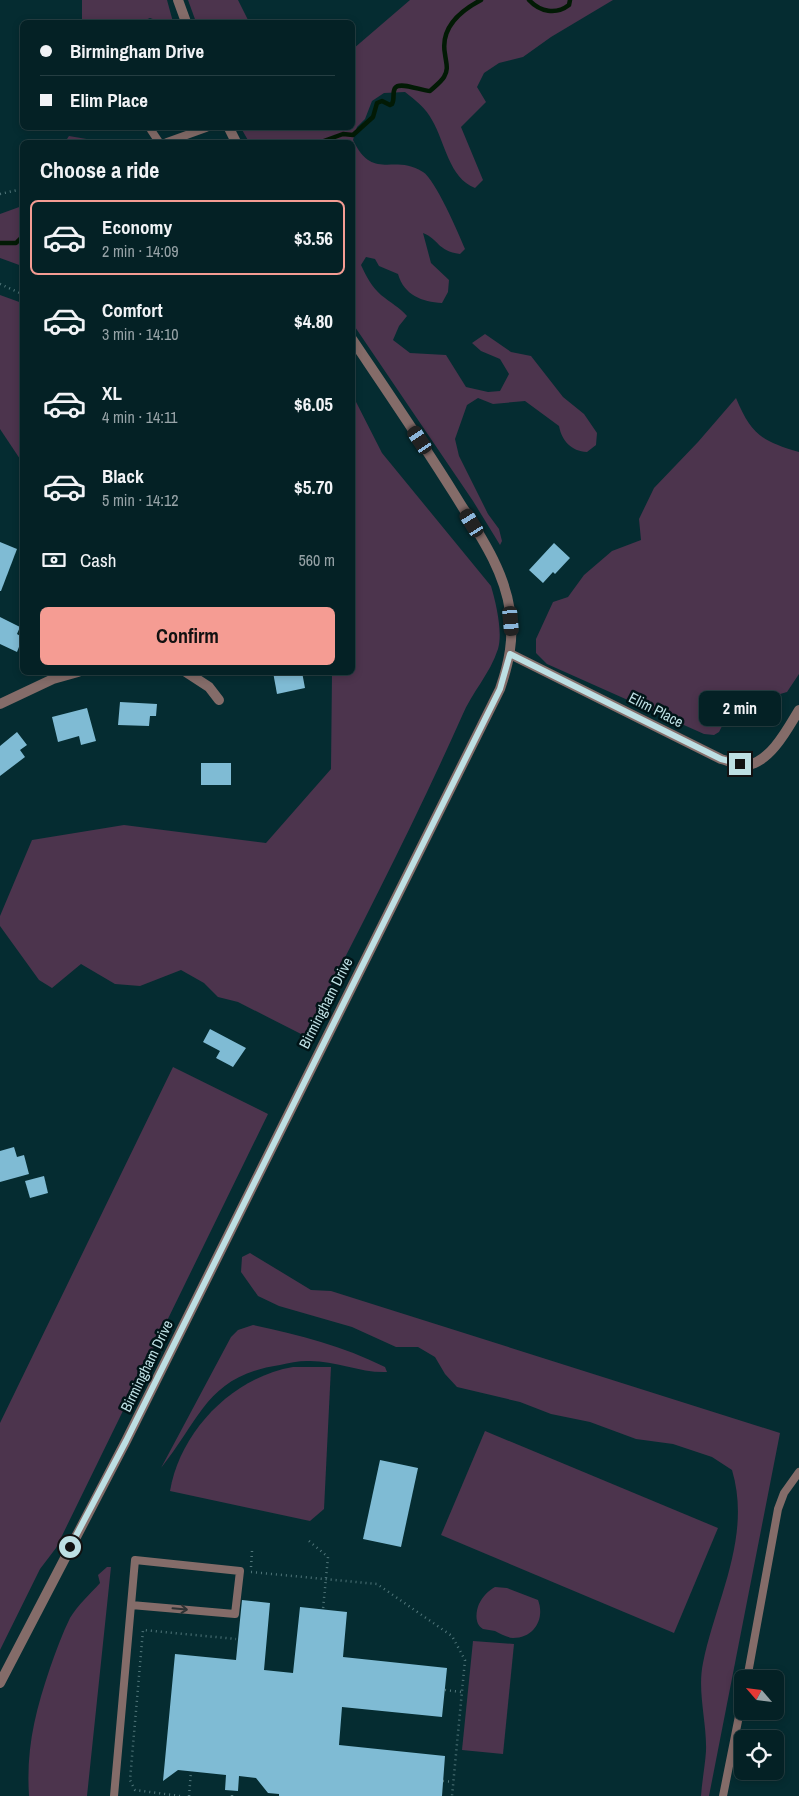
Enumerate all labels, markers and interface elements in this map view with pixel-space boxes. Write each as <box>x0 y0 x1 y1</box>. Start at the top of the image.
text: Birmingham Drive <box>70 38 204 64</box>
text: Elim Place <box>70 87 148 113</box>
text: Choose a ride <box>40 155 159 185</box>
text: Economy <box>102 214 172 240</box>
icon: car <box>42 215 87 260</box>
text: $3.56 <box>294 225 333 251</box>
text: 2 min · 14:09 <box>102 240 179 262</box>
text: Comfort <box>102 297 163 323</box>
icon: car <box>42 298 87 343</box>
text: $4.80 <box>294 308 333 334</box>
text: 3 min · 14:10 <box>102 323 179 345</box>
text: XL <box>102 380 122 406</box>
icon: car <box>42 381 87 426</box>
text: $6.05 <box>294 391 333 417</box>
text: 4 min · 14:11 <box>102 406 178 428</box>
car <box>405 423 434 457</box>
text: Black <box>102 463 144 489</box>
icon: car <box>42 464 87 509</box>
text: $5.70 <box>294 474 333 500</box>
text: 5 min · 14:12 <box>102 489 179 511</box>
car <box>457 506 486 540</box>
icon: cash <box>40 546 68 574</box>
text: Cash <box>80 547 116 573</box>
text: 560 m <box>299 549 335 571</box>
car <box>502 605 519 637</box>
button: Confirm <box>40 607 335 665</box>
street label: Elim Place <box>625 687 687 732</box>
callout: 2 min <box>699 692 781 726</box>
text: 2 min <box>723 697 757 719</box>
route end <box>729 753 751 775</box>
street label: Birmingham Drive <box>294 953 358 1052</box>
street label: Birmingham Drive <box>115 1316 178 1415</box>
route start <box>59 1536 81 1558</box>
one-way arrow <box>172 1605 188 1614</box>
north arrow <box>734 1670 784 1720</box>
map controls <box>734 1670 784 1780</box>
button: locate <box>734 1730 784 1780</box>

